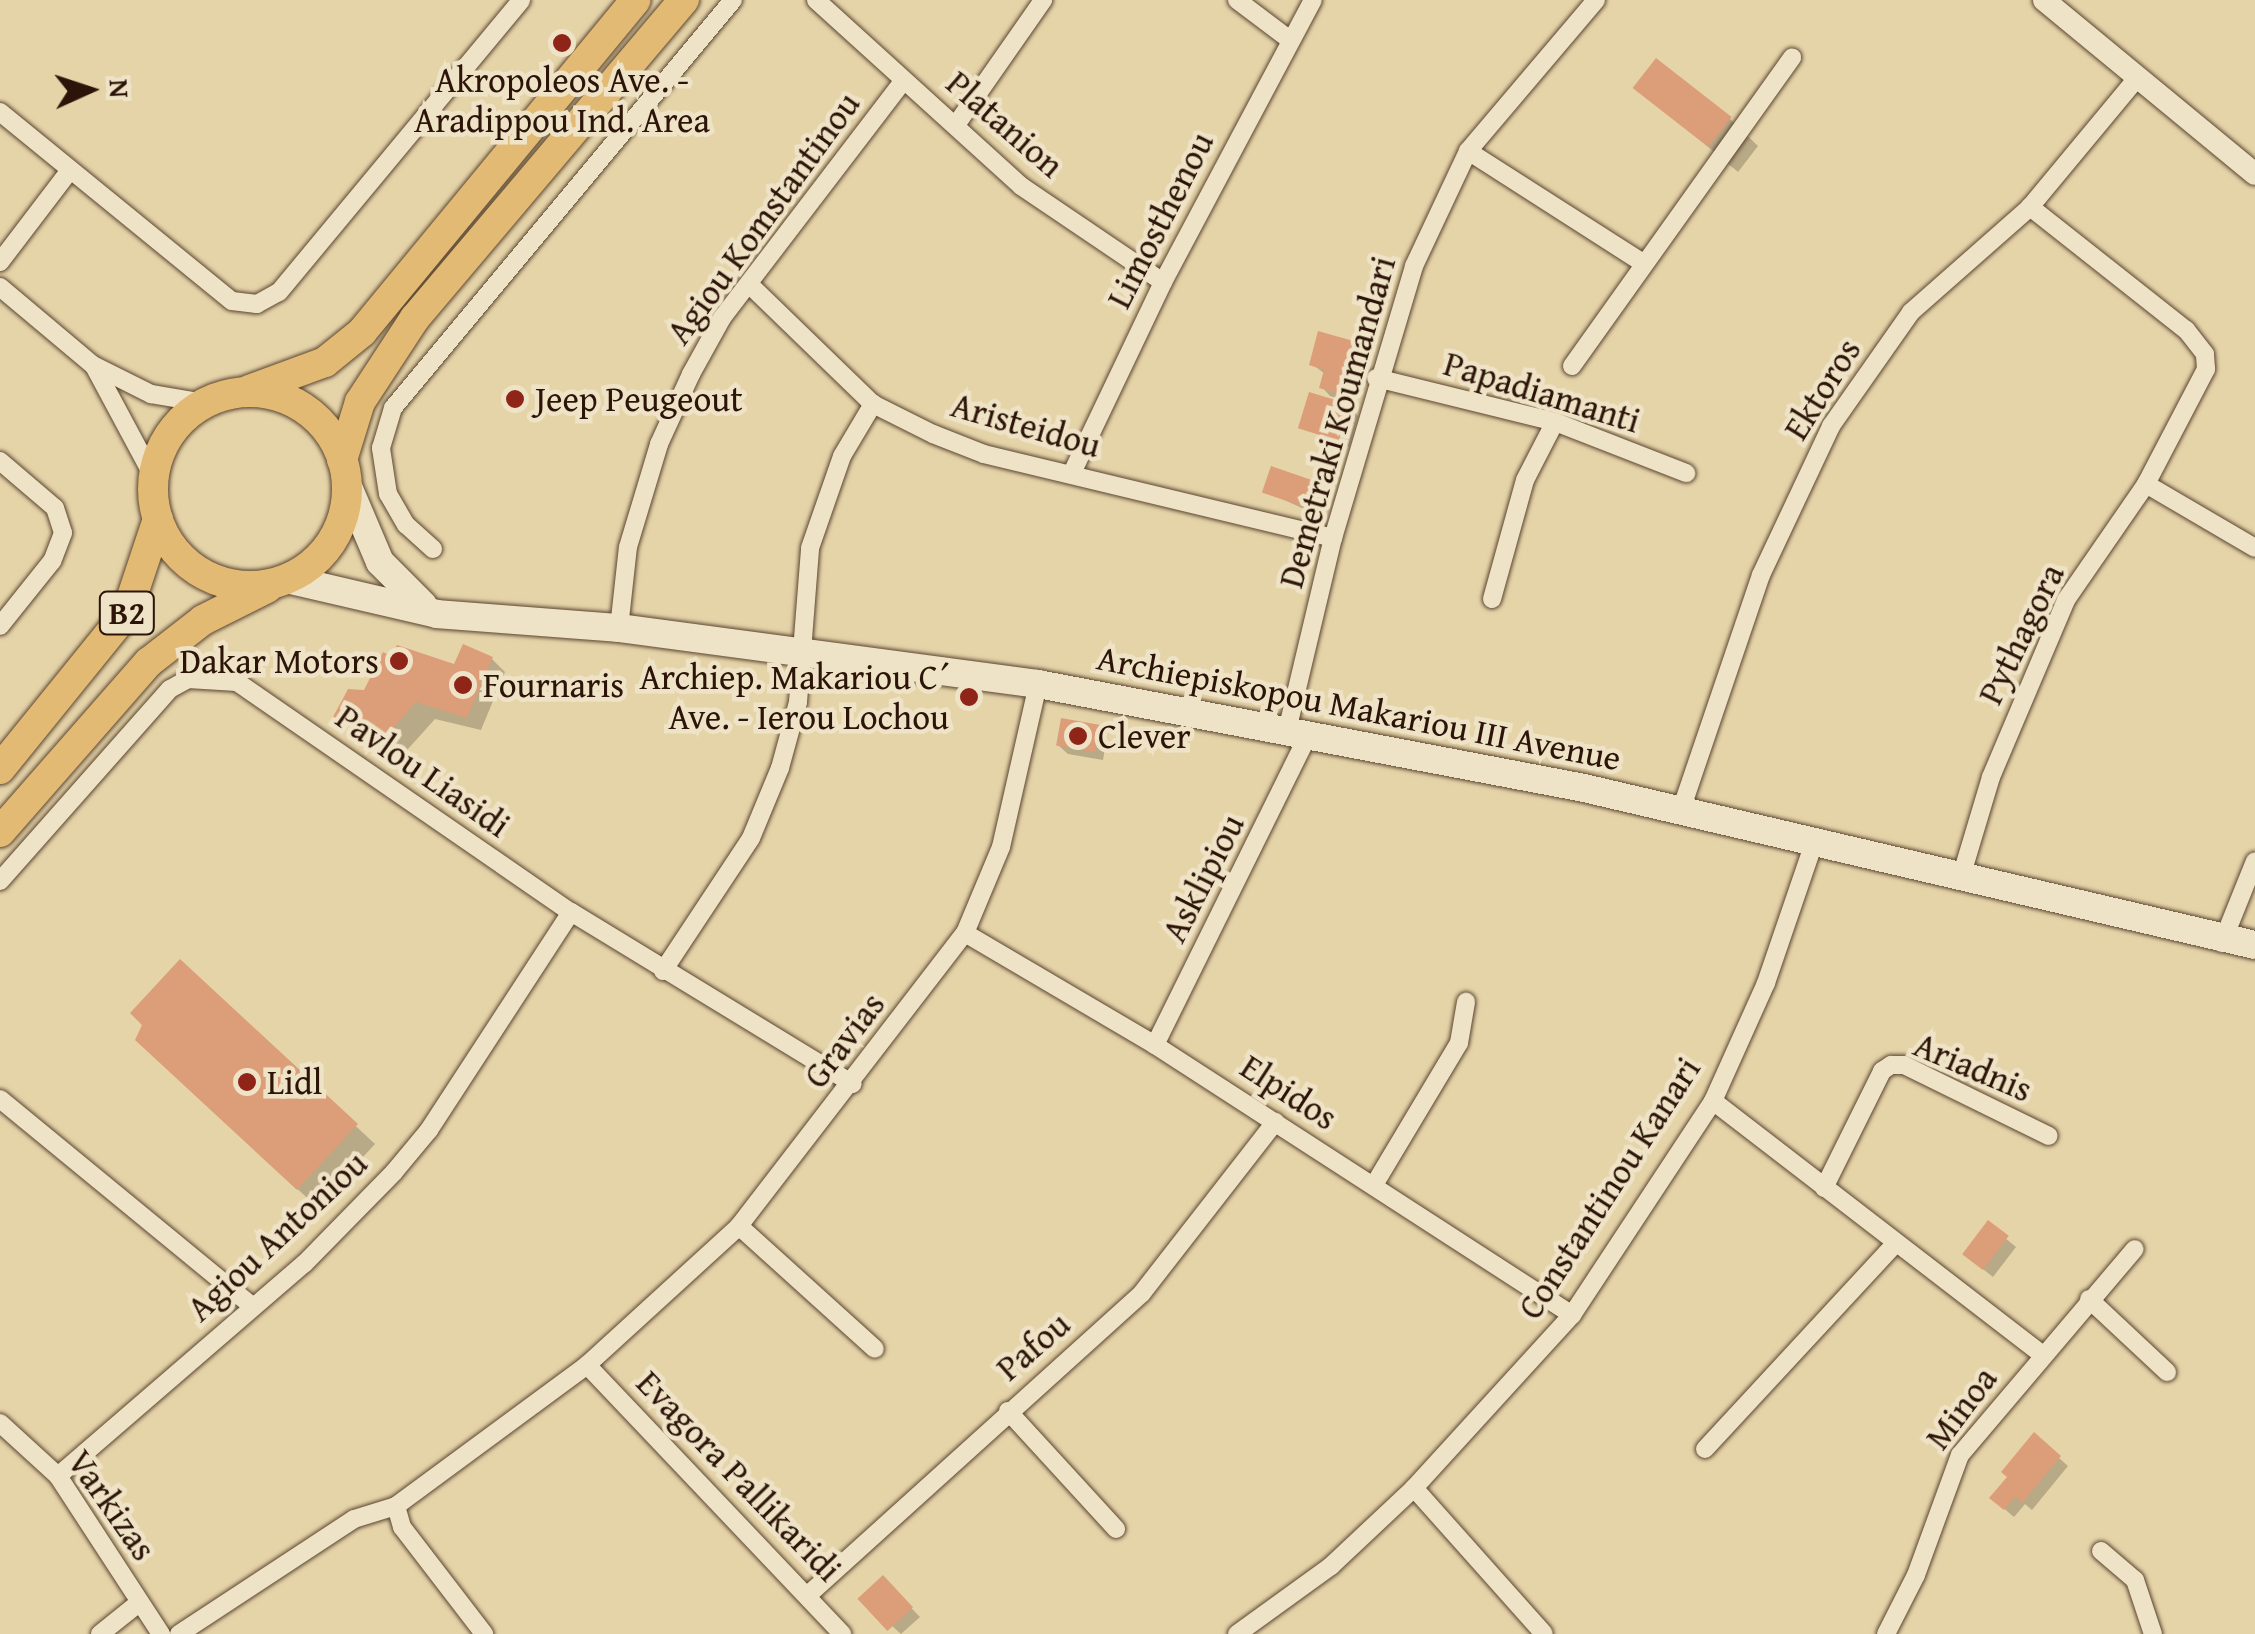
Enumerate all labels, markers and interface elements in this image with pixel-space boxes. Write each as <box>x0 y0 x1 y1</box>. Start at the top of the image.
marker: Akropoleos Ave. - Aradippou Ind. Area <box>551 32 573 54</box>
north arrow <box>40 40 140 140</box>
place label: Akropoleos Ave. - Aradippou Ind. Area <box>414 59 710 141</box>
street label: Platanion <box>938 62 1072 186</box>
text: N <box>99 78 141 99</box>
street label: Agiou Komstantinou <box>657 84 869 352</box>
street label: Limosthenou <box>1098 125 1222 315</box>
street label: Demetraki Koumandari <box>1270 251 1404 593</box>
street label: Ektoros <box>1775 331 1869 447</box>
street label: Papadiamanti <box>1439 342 1645 442</box>
place label: Jeep Peugeout <box>535 378 743 420</box>
street label: Aristeidou <box>946 384 1106 466</box>
marker: Jeep Peugeout <box>504 388 526 410</box>
street label: Pythagora <box>1969 557 2073 711</box>
road number: B2 <box>97 586 157 640</box>
street label: Archiepiskopou Makariou III Avenue <box>1093 637 1625 779</box>
place label: Dakar Motors <box>180 640 379 682</box>
marker: Dakar Motors <box>388 650 410 672</box>
place label: Archiep. Makariou C´ Ave. - Ierou Lochou <box>639 656 949 738</box>
place label: Fournaris <box>483 664 624 706</box>
marker: Fournaris <box>452 674 474 696</box>
marker: Archiep. Makariou C´ Ave. - Ierou Lochou <box>958 686 980 708</box>
street label: Pavlou Liasidi <box>328 696 518 846</box>
place label: Clever <box>1098 715 1191 757</box>
marker: Clever <box>1067 725 1089 747</box>
street label: Asklipiou <box>1153 807 1253 949</box>
street label: Gravias <box>795 984 893 1096</box>
street label: Ariadnis <box>1908 1023 2038 1111</box>
street label: Elpidos <box>1233 1045 1345 1139</box>
street label: Constantinou Kanari <box>1509 1049 1709 1327</box>
place label: Lidl <box>267 1061 322 1103</box>
marker: Lidl <box>236 1071 258 1093</box>
street label: Agiou Antoniou <box>178 1142 376 1330</box>
street label: Pafou <box>988 1303 1078 1389</box>
street label: Minoa <box>1916 1358 2006 1458</box>
street label: Evagora Pallikaridi <box>628 1362 850 1590</box>
street label: Varkizas <box>59 1442 165 1568</box>

